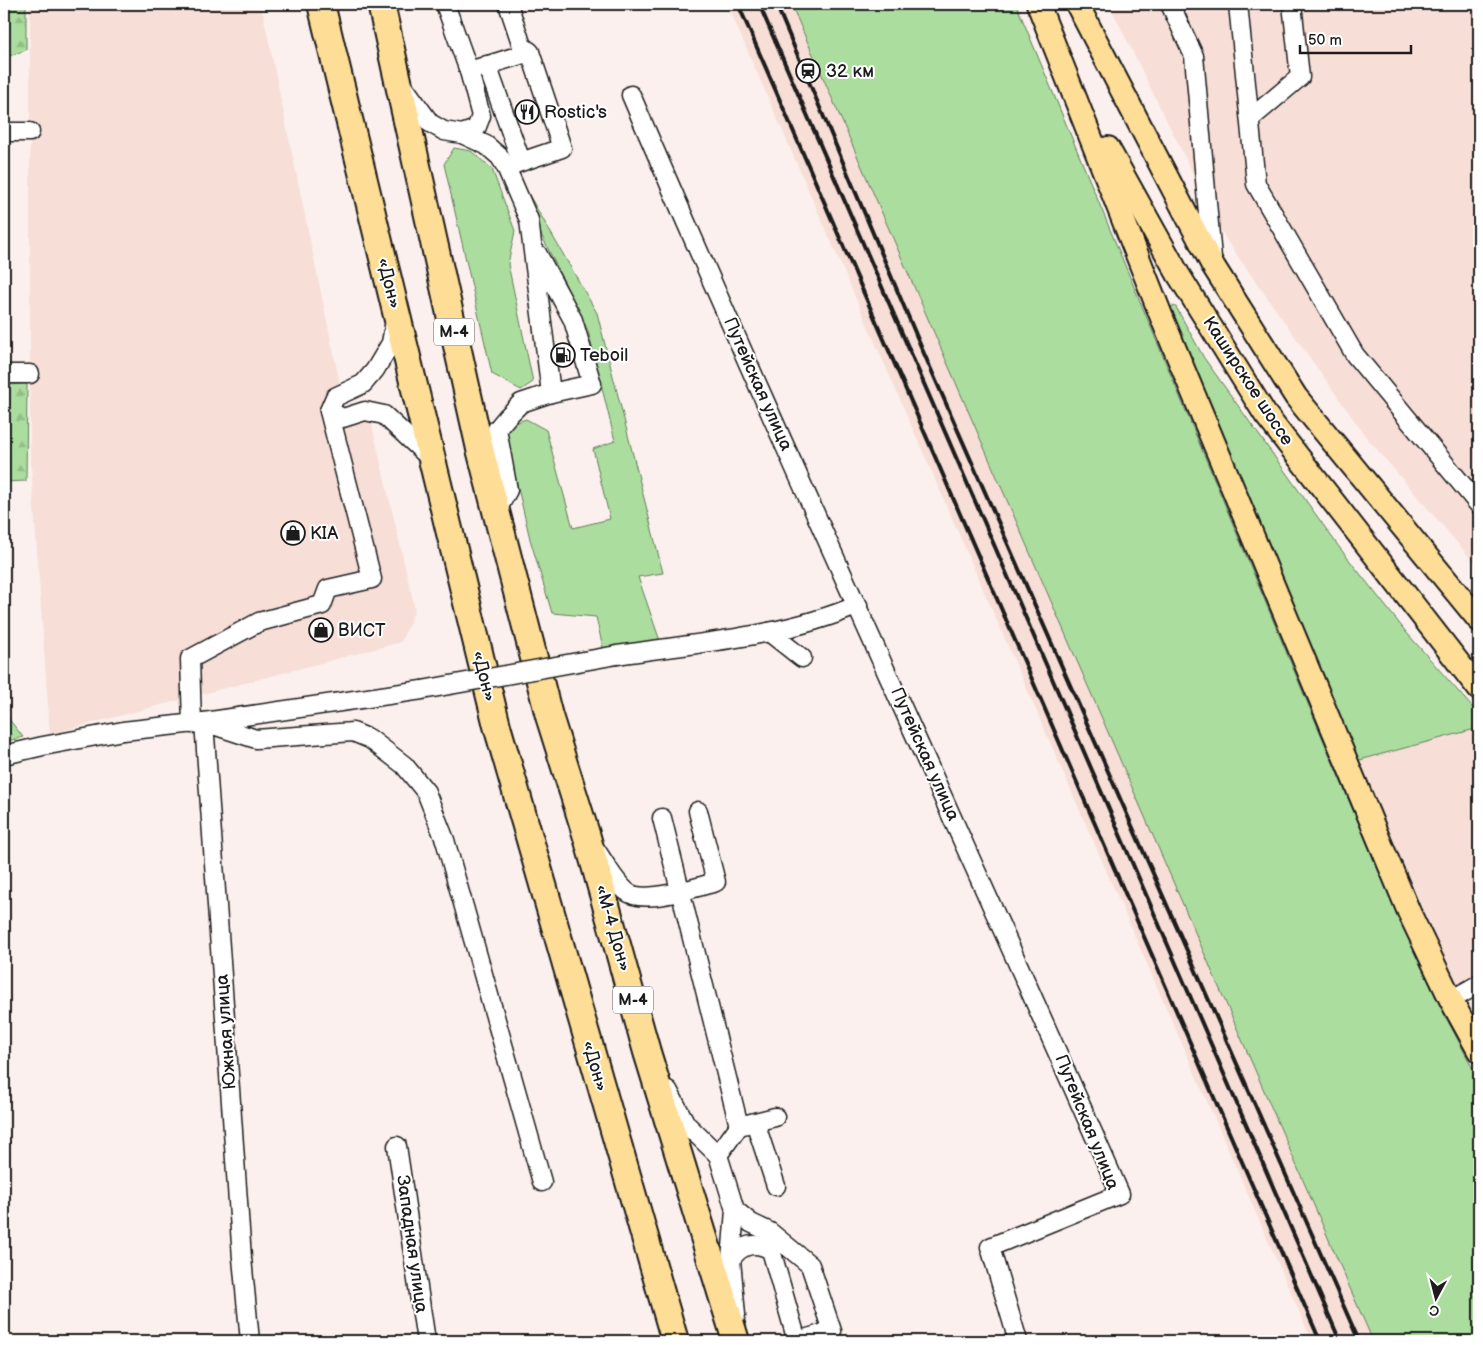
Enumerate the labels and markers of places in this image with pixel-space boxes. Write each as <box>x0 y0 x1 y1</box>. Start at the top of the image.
station icon: 32 км <box>795 58 821 84</box>
place label: 32 км <box>826 61 874 82</box>
restaurant icon: Rostic's <box>514 99 540 125</box>
place label: Rostic's <box>544 102 607 123</box>
fuel station icon: Teboil <box>550 342 576 368</box>
place label: Teboil <box>580 345 628 366</box>
shop icon: KIA <box>280 520 306 546</box>
place label: KIA <box>310 523 338 544</box>
shop icon: ВИСТ <box>308 617 334 643</box>
place label: ВИСТ <box>338 620 386 641</box>

